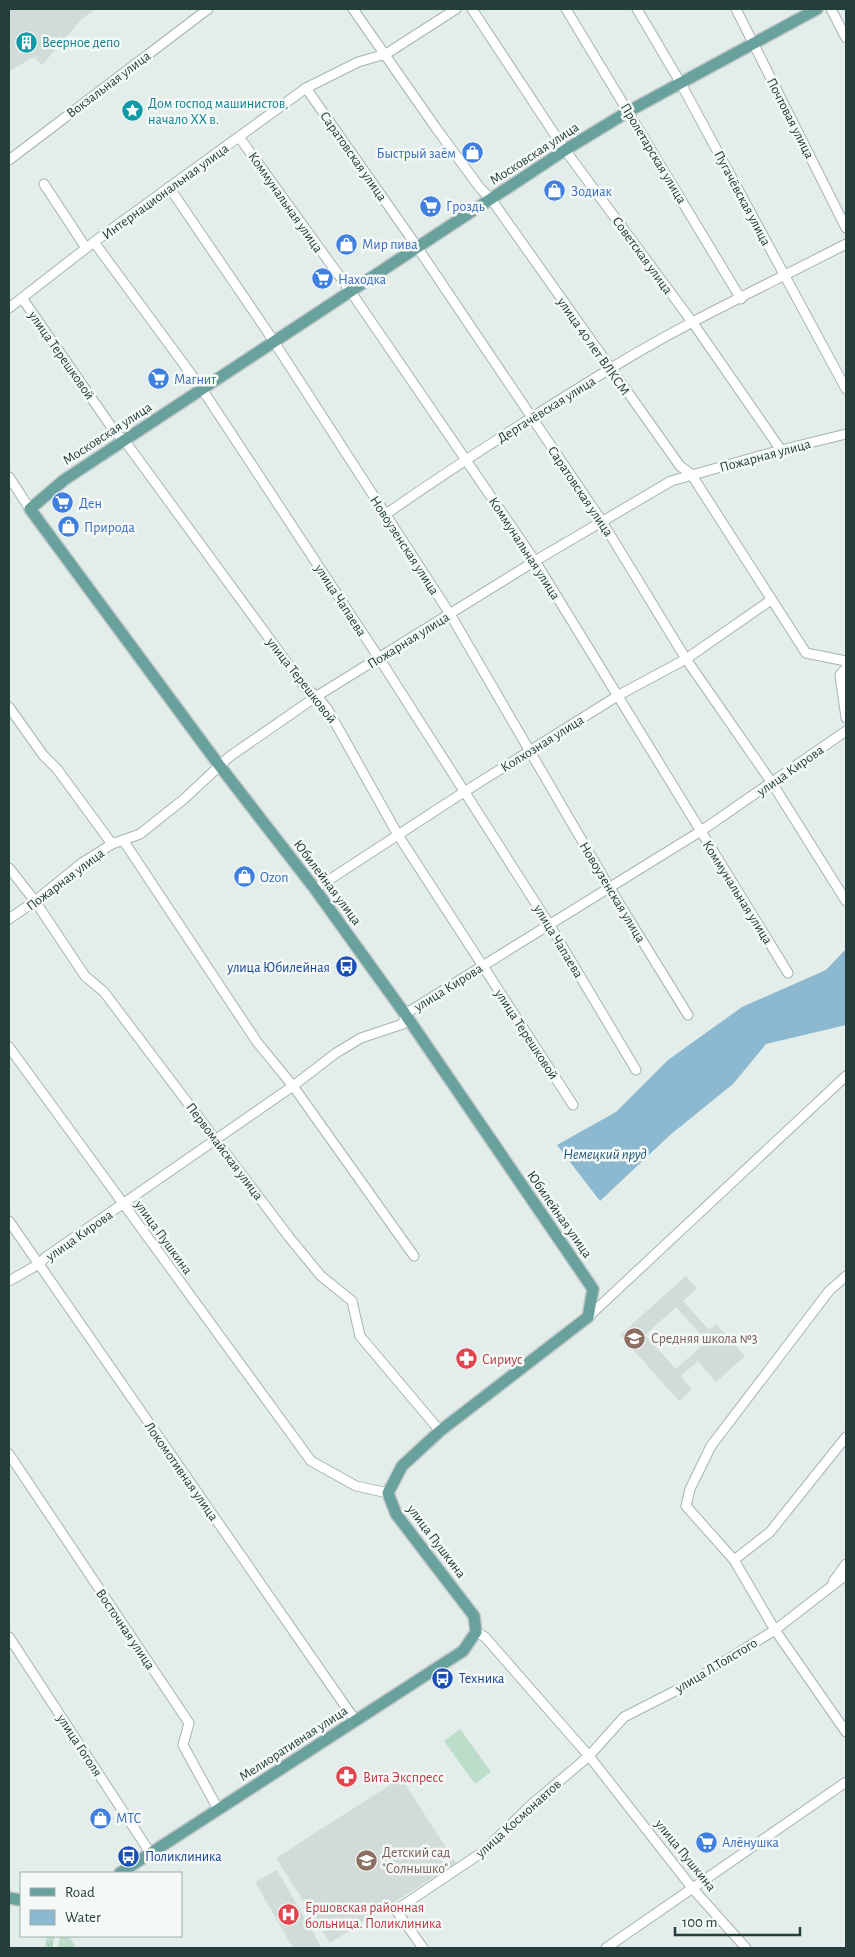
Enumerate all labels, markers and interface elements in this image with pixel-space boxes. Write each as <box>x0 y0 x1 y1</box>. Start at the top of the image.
building icon: Веерное депо <box>14 30 38 54</box>
place label: Веерное депо <box>42 36 120 50</box>
street label: Вокзальная улица <box>64 48 154 121</box>
street label: Почтовая улица <box>764 76 817 162</box>
place label: Дом господ машинистов, начало XX в. <box>148 97 288 127</box>
place icon: Дом господ машинистов, начало XX в. <box>120 99 144 123</box>
street label: Пролетарская улица <box>618 101 689 207</box>
street label: Саратовская улица <box>317 109 390 204</box>
street label: Московская улица <box>488 120 582 188</box>
street label: Интернациональная улица <box>100 141 232 242</box>
shop icon: Быстрый заём <box>460 141 484 165</box>
place label: Быстрый заём <box>377 147 456 161</box>
street label: Пугачёвская улица <box>711 149 773 249</box>
street label: Коммунальная улица <box>245 150 325 256</box>
shop icon: Зодиак <box>543 179 567 203</box>
place label: Зодиак <box>571 185 612 199</box>
supermarket icon: Гроздь <box>418 194 442 218</box>
place label: Гроздь <box>446 200 485 214</box>
street label: Советская улица <box>609 214 675 297</box>
shop icon: Мир пива <box>334 232 358 256</box>
place label: Мир пива <box>362 238 418 252</box>
supermarket icon: Находка <box>310 267 334 291</box>
place label: Находка <box>338 273 387 287</box>
street label: улица 40 лет ВЛКСМ <box>554 294 632 398</box>
street label: улица Терешковой <box>25 308 97 402</box>
supermarket icon: Магнит <box>146 367 170 391</box>
place label: Магнит <box>174 373 217 387</box>
street label: Дергачёвская улица <box>495 374 599 446</box>
street label: Московская улица <box>61 400 155 468</box>
street label: Пожарная улица <box>718 437 813 475</box>
street label: Саратовская улица <box>545 444 616 540</box>
supermarket icon: Ден <box>51 491 75 515</box>
street label: Новоузенская улица <box>367 494 442 598</box>
street label: Коммунальная улица <box>486 495 563 603</box>
place label: Ден <box>79 497 102 511</box>
shop icon: Природа <box>56 515 80 539</box>
place label: Природа <box>84 521 135 535</box>
street label: улица Чапаева <box>311 561 369 640</box>
street label: Пожарная улица <box>365 610 452 672</box>
street label: улица Терешковой <box>263 634 339 726</box>
street label: Колхозная улица <box>498 712 587 775</box>
street label: улица Кирова <box>754 742 827 799</box>
street label: Юбилейная улица <box>291 837 364 928</box>
street label: Коммунальная улица <box>700 838 775 947</box>
street label: Новоузенская улица <box>577 840 648 946</box>
street label: Пожарная улица <box>24 846 108 914</box>
shop icon: Ozon <box>232 865 256 889</box>
place label: Ozon <box>260 871 288 885</box>
street label: улица Чапаева <box>530 902 586 981</box>
bus stop icon: улица Юбилейная <box>334 955 358 979</box>
place label: улица Юбилейная <box>226 961 330 975</box>
street label: улица Кирова <box>411 961 486 1015</box>
street label: улица Терешковой <box>491 986 560 1082</box>
street label: Первомайская улица <box>183 1100 266 1203</box>
water label: Немецкий пруд <box>563 1147 647 1162</box>
street label: Юбилейная улица <box>524 1168 595 1261</box>
street label: улица Пушкина <box>131 1197 195 1278</box>
street label: улица Кирова <box>43 1207 116 1264</box>
school or university icon: Средняя школа №3 <box>623 1326 647 1350</box>
place label: Средняя школа №3 <box>651 1332 758 1346</box>
pharmacy icon: Сириус <box>454 1347 478 1371</box>
place label: Сириус <box>482 1353 523 1367</box>
street label: Локомотивная улица <box>142 1419 221 1524</box>
street label: улица Пушкина <box>404 1502 469 1581</box>
street label: Восточная улица <box>93 1587 158 1673</box>
street label: улица Л.Толстого <box>672 1636 760 1696</box>
bus stop icon: Техника <box>431 1666 455 1690</box>
place label: Техника <box>459 1672 505 1686</box>
street label: Мелиоративная улица <box>237 1703 351 1784</box>
street label: улица Гоголя <box>53 1711 104 1779</box>
pharmacy icon: Вита Экспресс <box>335 1765 359 1789</box>
place label: Вита Экспресс <box>363 1771 444 1785</box>
street label: улица Космонавтов <box>473 1777 564 1861</box>
shop icon: МТС <box>88 1806 112 1830</box>
place label: МТС <box>116 1812 142 1826</box>
street label: улица Пушкина <box>652 1816 719 1895</box>
supermarket icon: Алёнушка <box>694 1830 718 1854</box>
place label: Алёнушка <box>722 1836 779 1850</box>
bus stop icon: Поликлиника <box>117 1844 141 1868</box>
place label: Детский сад "Солнышко" <box>382 1846 450 1876</box>
school or university icon: Детский сад "Солнышко" <box>354 1848 378 1872</box>
place label: Поликлиника <box>145 1850 222 1864</box>
legend <box>20 1872 182 1937</box>
text: Road <box>65 1885 95 1900</box>
place label: Ершовская районная больница. Поликлиника <box>305 1901 442 1931</box>
hospital icon: Ершовская районная больница. Поликлиника <box>277 1903 301 1927</box>
scale bar <box>675 1904 800 1936</box>
text: Water <box>65 1910 101 1925</box>
text: 100 m <box>682 1915 717 1930</box>

